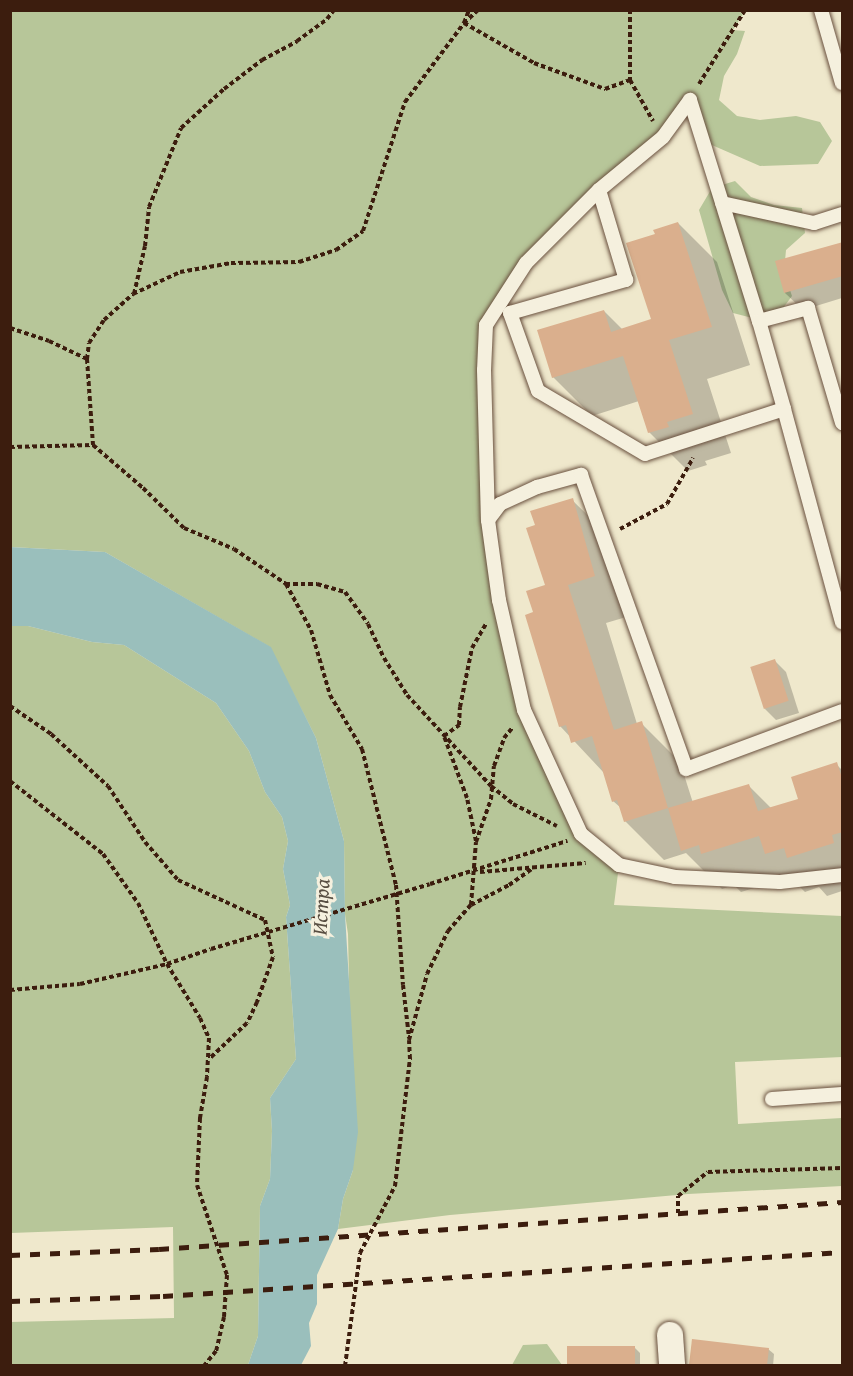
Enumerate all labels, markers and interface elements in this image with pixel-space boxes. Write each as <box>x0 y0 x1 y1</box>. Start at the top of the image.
water label: Истра <box>307 878 335 936</box>

